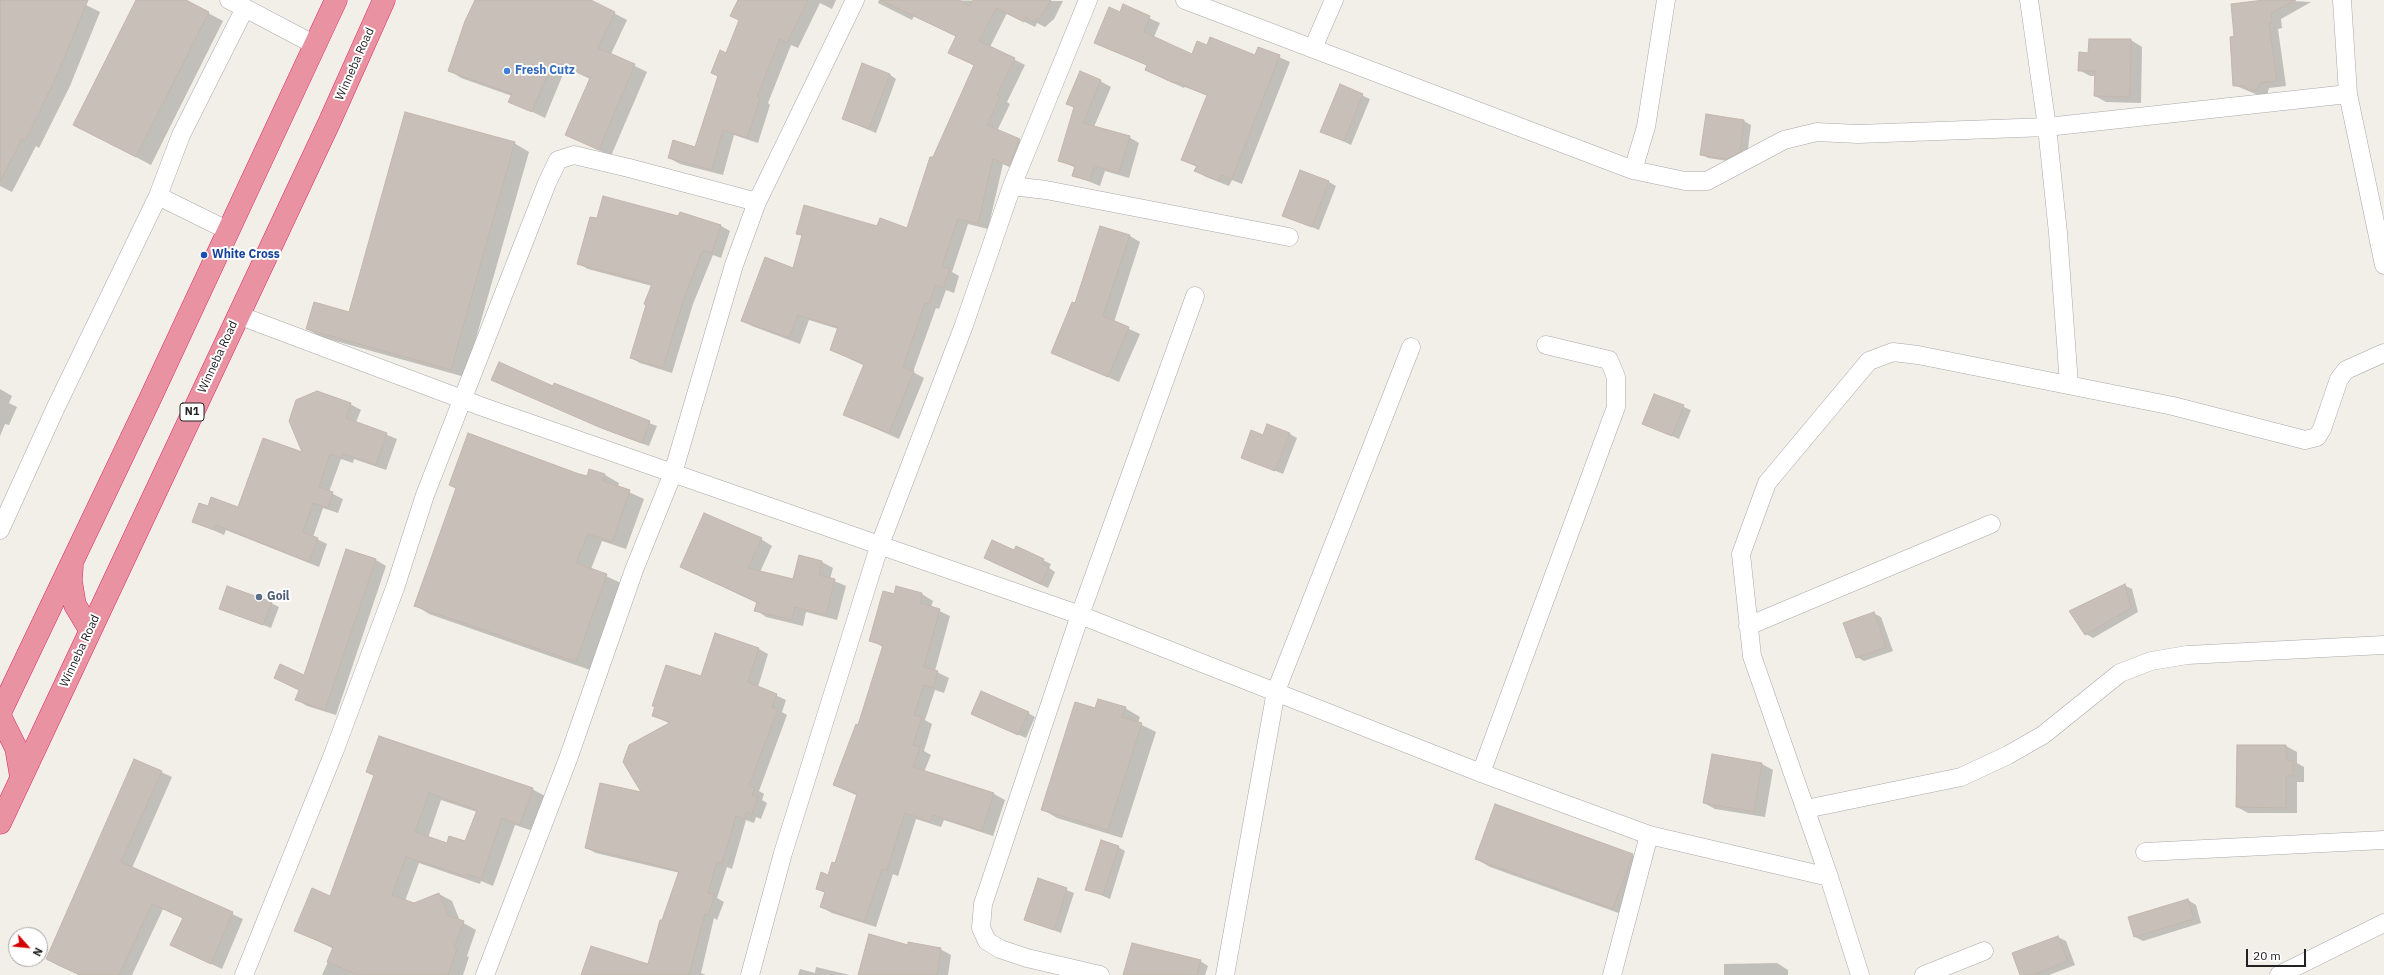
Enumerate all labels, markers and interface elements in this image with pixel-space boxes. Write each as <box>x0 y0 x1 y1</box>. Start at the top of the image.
street label: Winneba Road <box>333 26 377 102</box>
place label: Fresh Cutz <box>515 64 575 78</box>
marker: Fresh Cutz <box>502 66 512 76</box>
place label: White Cross <box>212 248 280 262</box>
marker: White Cross <box>199 250 209 260</box>
street label: Winneba Road <box>195 319 241 395</box>
road number: N1 <box>180 403 204 421</box>
place label: Goil <box>267 590 289 604</box>
marker: Goil <box>254 592 264 602</box>
street label: Winneba Road <box>57 613 103 689</box>
north arrow <box>8 927 48 967</box>
scale bar <box>2248 941 2308 967</box>
text: N <box>30 945 46 959</box>
text: 20 m <box>2253 948 2281 963</box>

